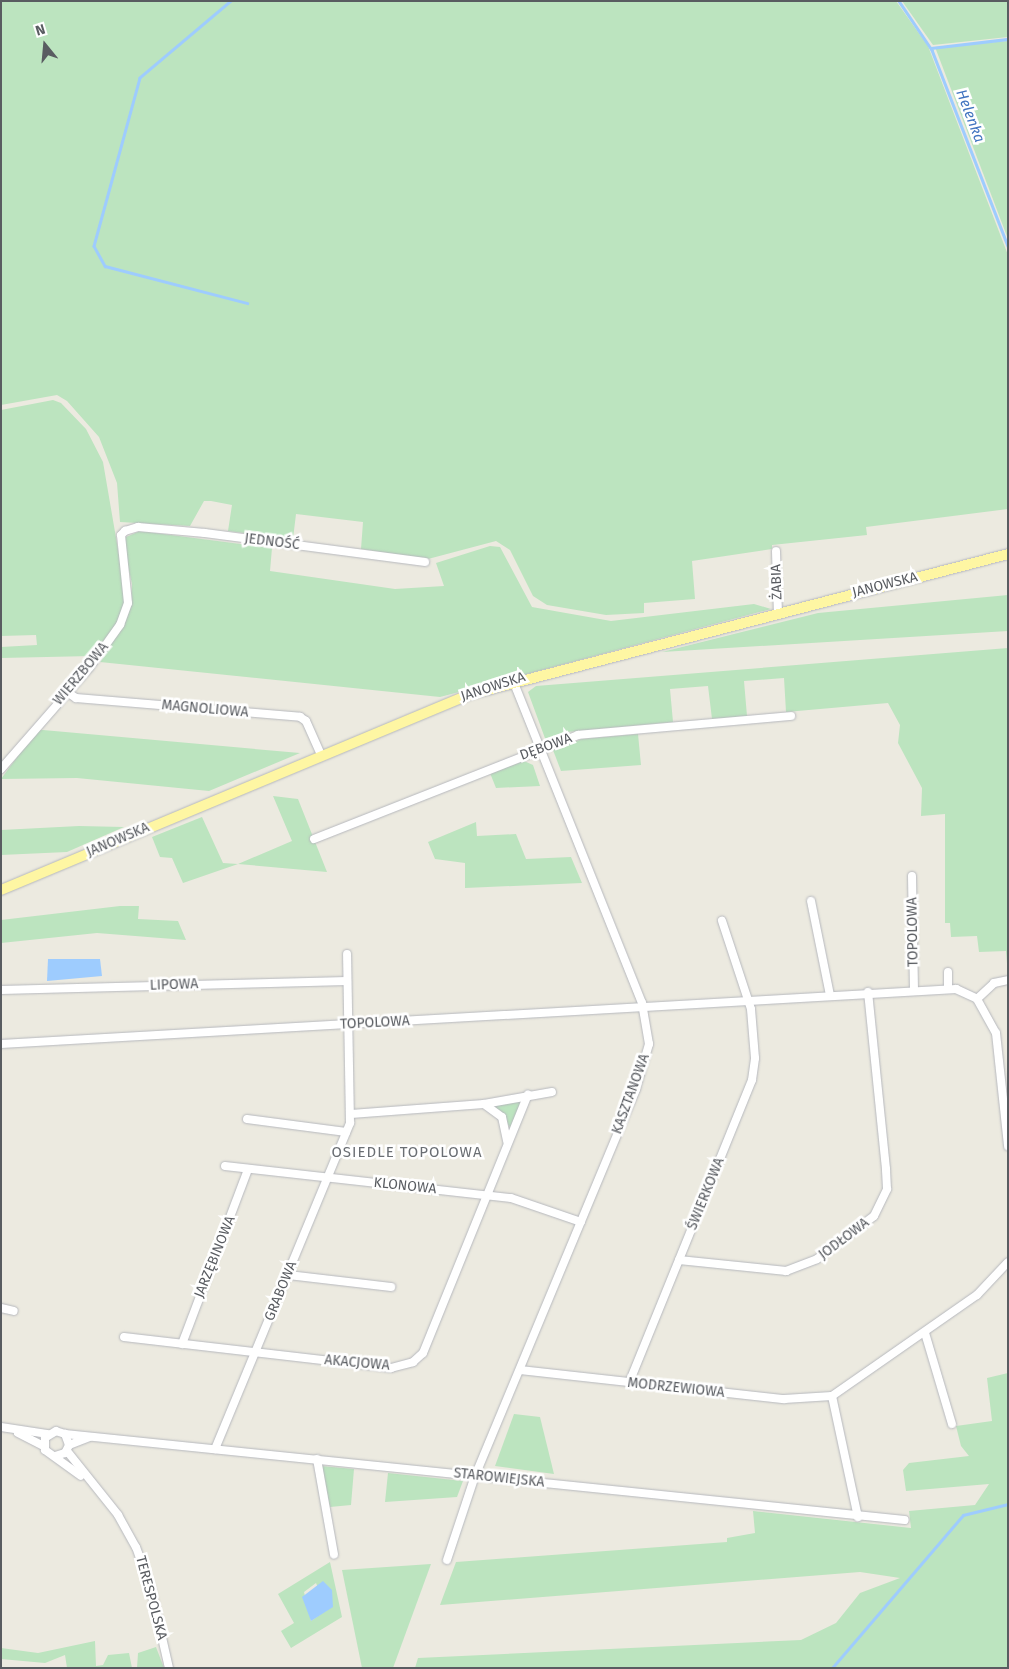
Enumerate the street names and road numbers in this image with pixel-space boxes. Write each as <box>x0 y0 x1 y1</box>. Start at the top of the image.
street label: JEDNOŚĆ <box>243 530 301 554</box>
street label: ŻABIA <box>768 564 786 600</box>
street label: JANOWSKA <box>851 569 919 601</box>
street label: WIERZBOWA <box>50 639 112 709</box>
street label: JANOWSKA <box>459 669 527 705</box>
street label: MAGNOLIOWA <box>161 697 249 721</box>
street label: DĘBOWA <box>518 730 574 764</box>
street label: JANOWSKA <box>84 819 152 861</box>
street label: TOPOLOWA <box>904 897 922 967</box>
street label: LIPOWA <box>149 976 199 994</box>
street label: TOPOLOWA <box>340 1013 410 1033</box>
street label: KASZTANOWA <box>609 1052 653 1136</box>
street label: ŚWIERKOWA <box>684 1155 728 1233</box>
street label: KLONOWA <box>373 1174 437 1198</box>
street label: JARZĘBINOWA <box>191 1214 239 1300</box>
street label: JODŁOWA <box>815 1215 873 1263</box>
street label: GRABOWA <box>261 1259 301 1323</box>
street label: AKACJOWA <box>324 1352 390 1374</box>
street label: MODRZEWIOWA <box>627 1375 725 1401</box>
street label: STAROWIEJSKA <box>453 1465 545 1491</box>
street label: TERESPOLSKA <box>132 1554 170 1642</box>

